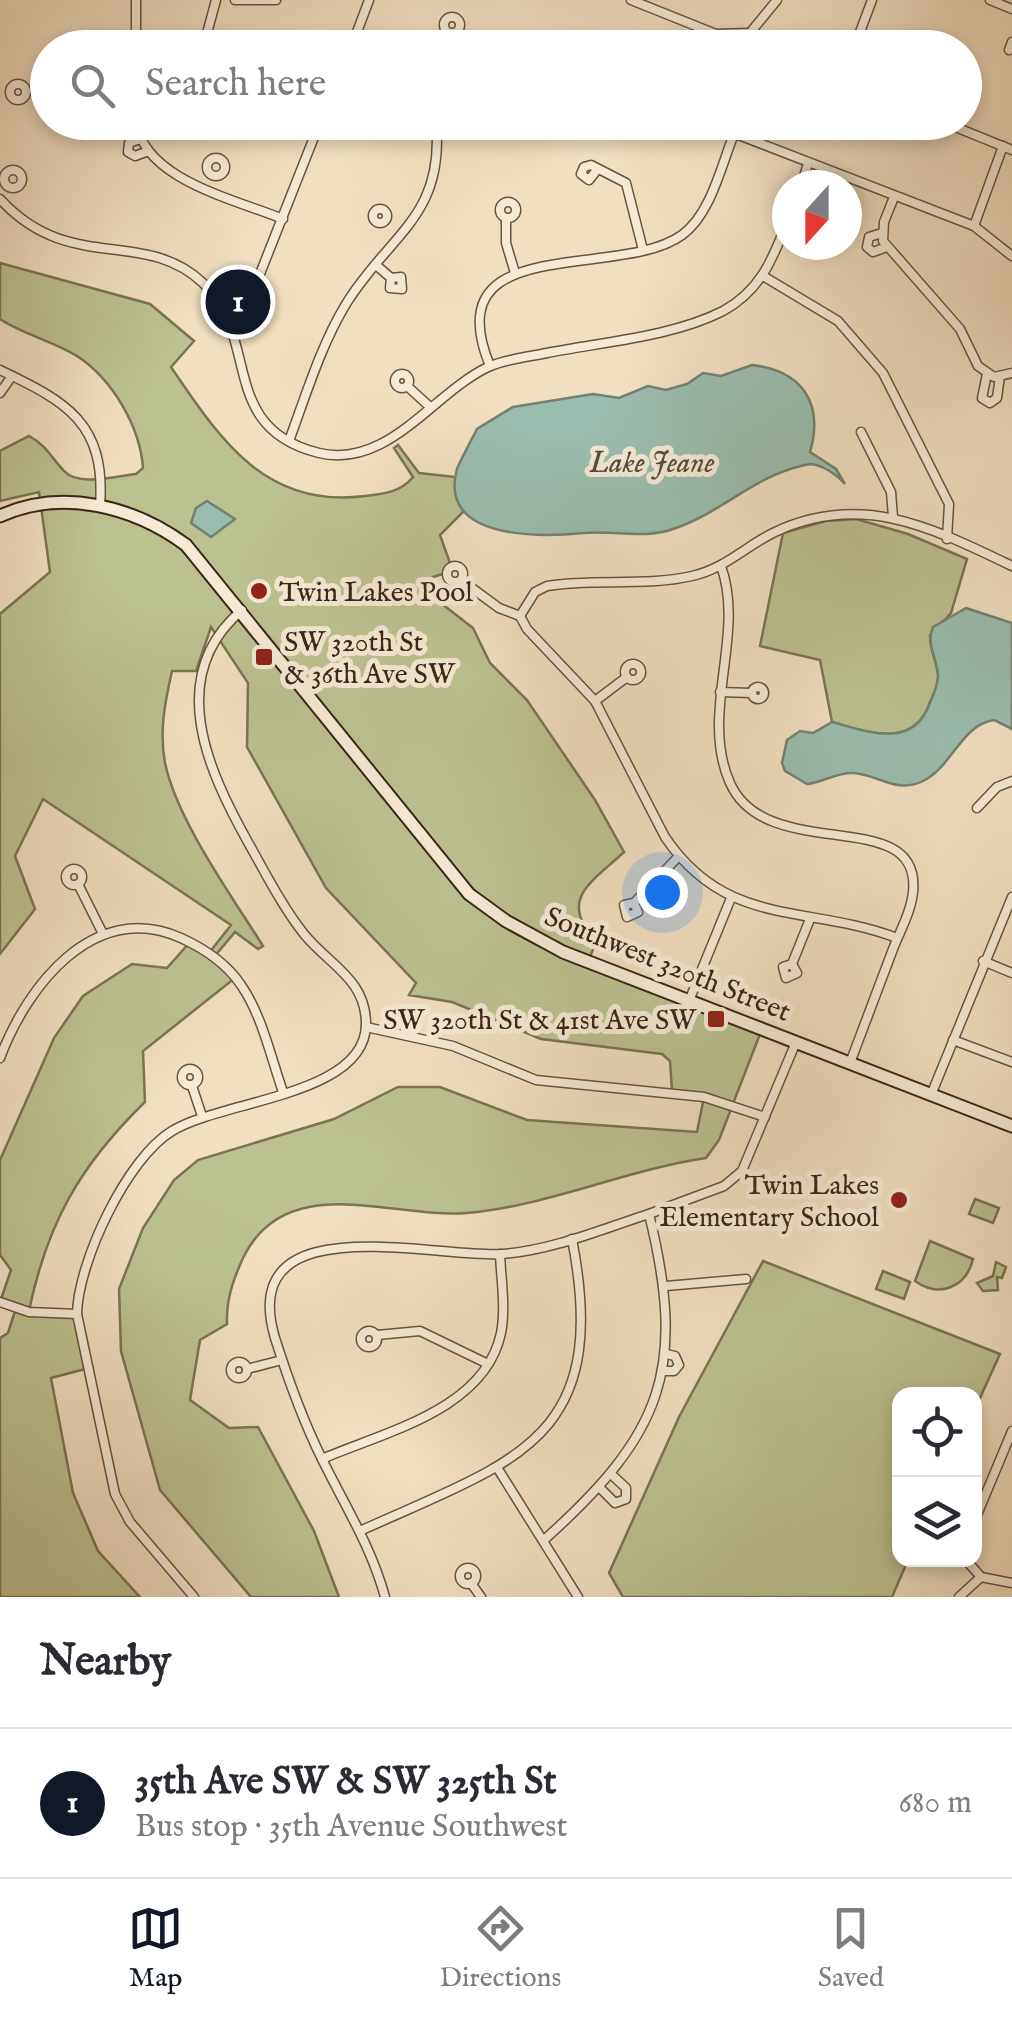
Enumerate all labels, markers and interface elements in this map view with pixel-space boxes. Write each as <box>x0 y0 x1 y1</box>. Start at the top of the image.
search box <box>30 30 982 140</box>
icon: search <box>65 58 120 113</box>
text: Search here <box>145 61 326 109</box>
north arrow <box>772 170 862 260</box>
pin: 1 <box>206 264 270 340</box>
water label: Lake Jeane <box>589 445 714 483</box>
place label: Twin Lakes Pool <box>279 576 473 611</box>
marker: Twin Lakes Pool <box>248 580 270 602</box>
place label: SW 320th St & 36th Ave SW <box>284 626 456 693</box>
marker: SW 320th St & 36th Ave SW <box>253 646 275 668</box>
your location <box>637 867 688 918</box>
street label: Southwest 320th Street <box>539 900 796 1031</box>
place label: SW 320th St & 41st Ave SW <box>383 1004 697 1039</box>
marker: SW 320th St & 41st Ave SW <box>705 1008 727 1030</box>
place label: Twin Lakes Elementary School <box>659 1169 879 1236</box>
marker: Twin Lakes Elementary School <box>888 1189 910 1211</box>
map controls <box>892 1387 982 1567</box>
button: locate <box>892 1387 982 1477</box>
button: layers <box>892 1477 982 1567</box>
text: Nearby <box>40 1636 171 1689</box>
text: 35th Ave SW & SW 325th St <box>135 1759 556 1807</box>
text: 1 <box>67 1783 78 1824</box>
text: 680 m <box>899 1783 972 1824</box>
text: Bus stop · 35th Avenue Southwest <box>135 1807 568 1848</box>
tab: Map <box>128 1901 183 1996</box>
tab: Directions <box>439 1901 561 1996</box>
tab: Saved <box>818 1901 884 1996</box>

